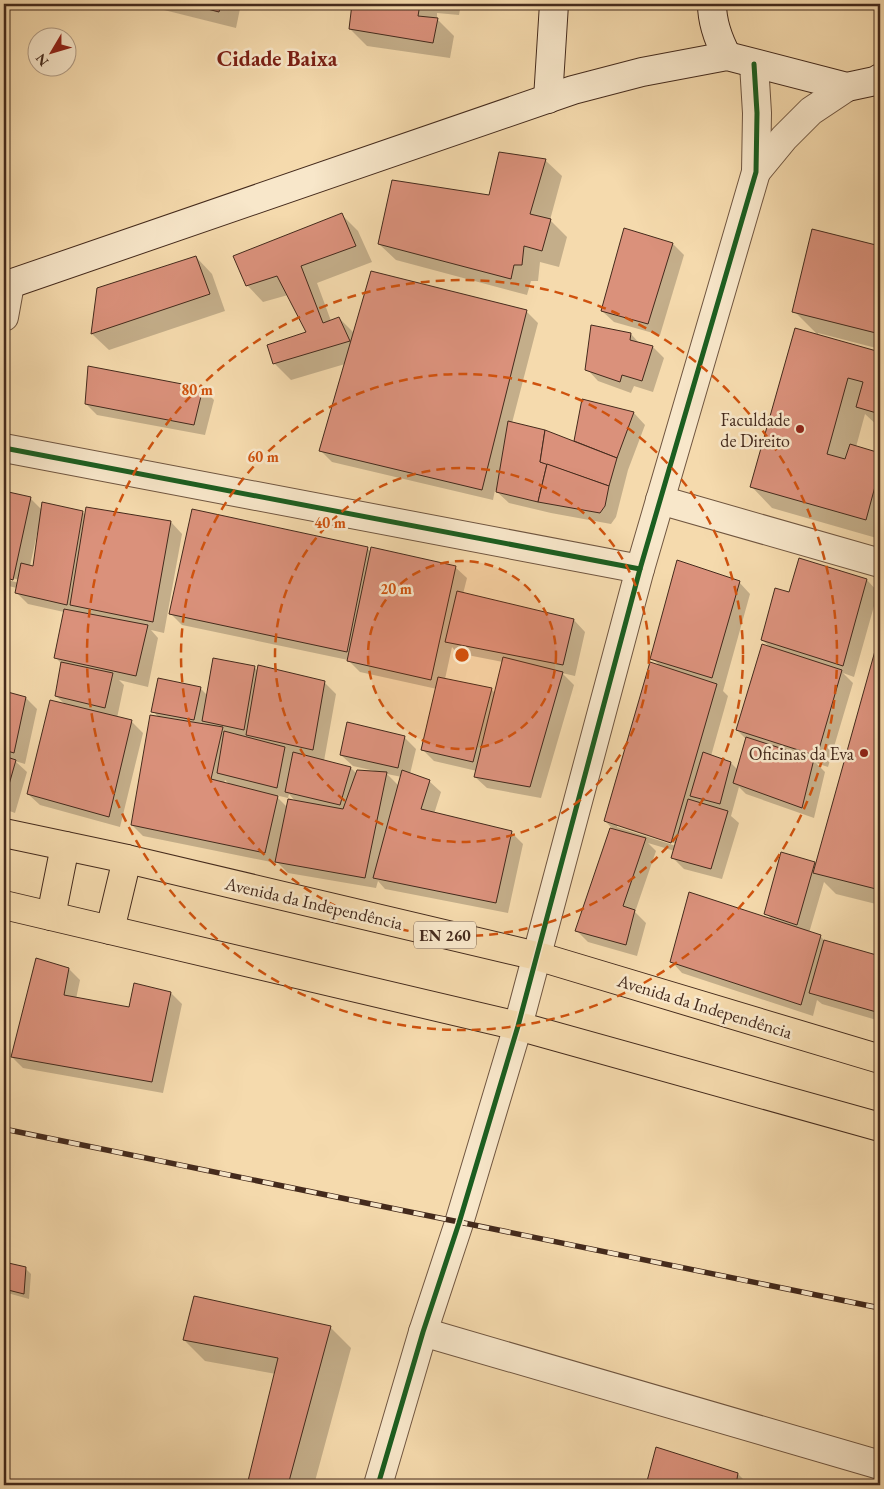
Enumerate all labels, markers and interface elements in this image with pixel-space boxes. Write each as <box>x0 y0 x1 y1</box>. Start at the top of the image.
north arrow <box>28 28 78 78</box>
district label: Cidade Baixa <box>217 44 338 73</box>
text: N <box>31 49 52 70</box>
text: 80 m <box>181 380 213 399</box>
place label: Faculdade de Direito <box>720 408 790 452</box>
marker: Faculdade de Direito <box>794 423 806 435</box>
text: 60 m <box>247 447 279 466</box>
text: 40 m <box>314 513 346 532</box>
text: 20 m <box>380 579 412 598</box>
centre of rings <box>453 646 471 664</box>
place label: Oficinas da Eva <box>749 742 855 765</box>
marker: Oficinas da Eva <box>858 747 870 759</box>
street label: Avenida da Independência <box>222 871 406 935</box>
road number: EN 260 <box>414 922 476 948</box>
street label: Avenida da Independência <box>614 968 796 1044</box>

